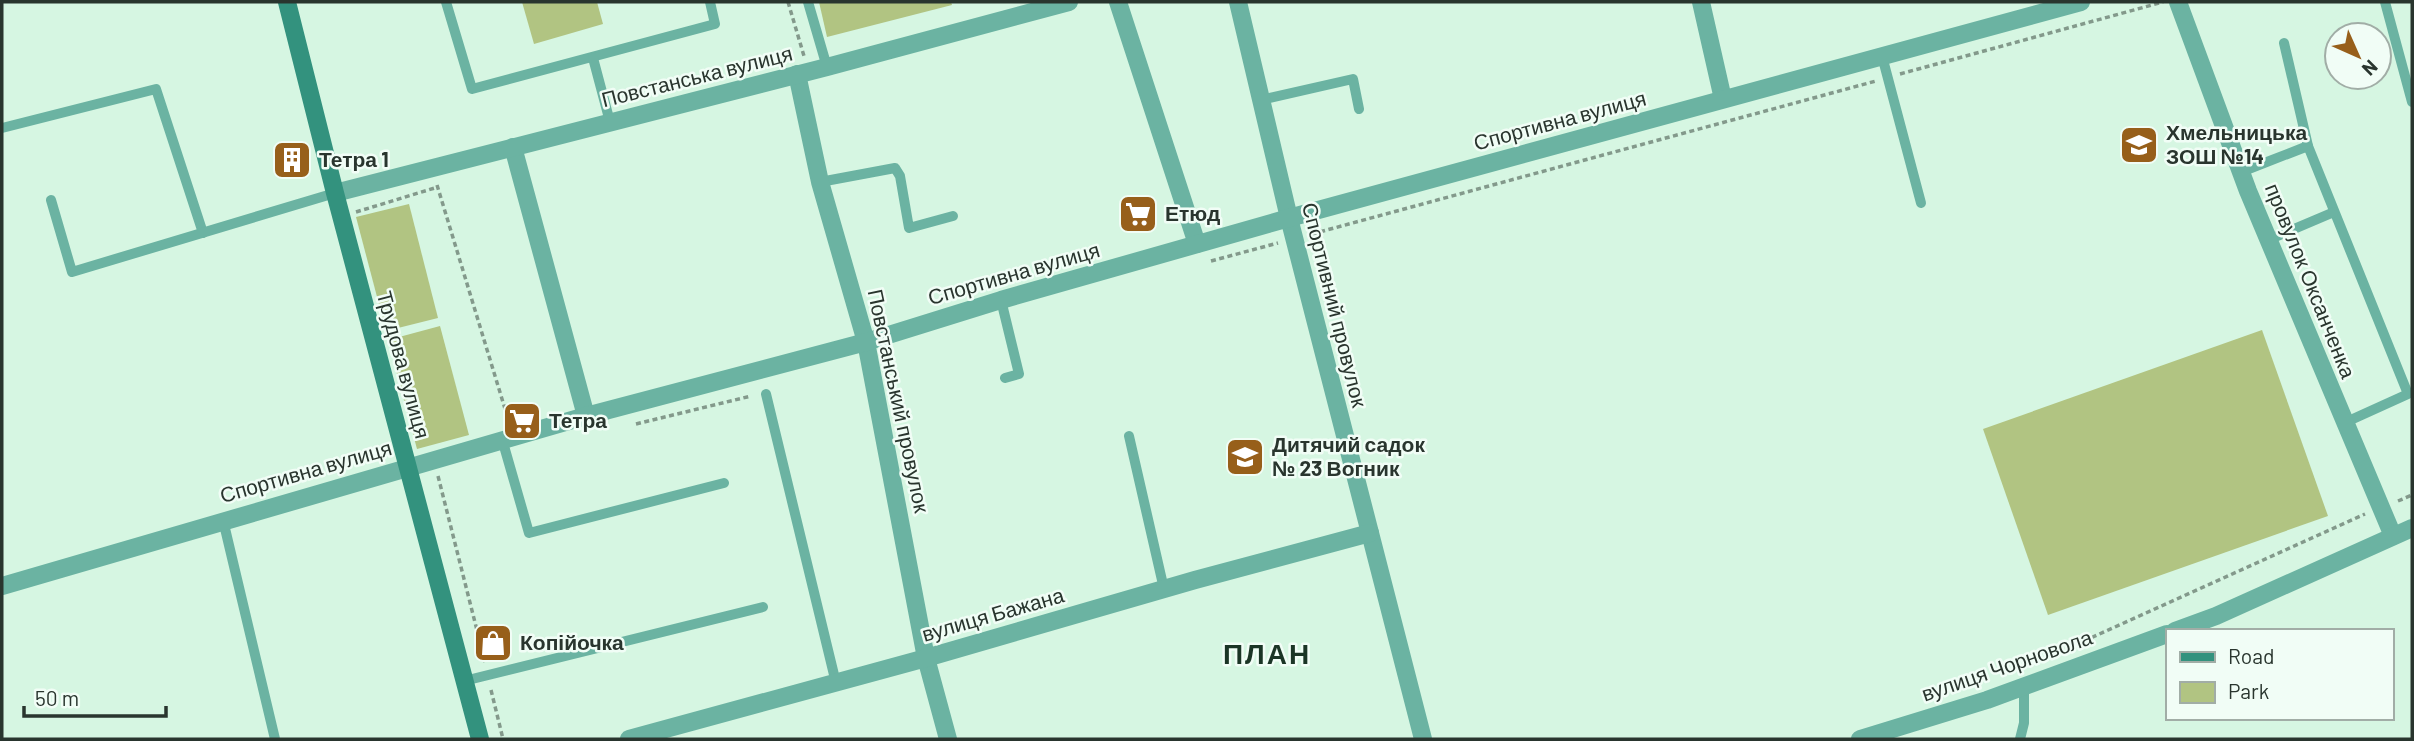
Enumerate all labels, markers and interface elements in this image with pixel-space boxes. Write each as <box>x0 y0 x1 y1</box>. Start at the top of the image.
north arrow <box>2323 21 2393 91</box>
street label: Повстанська вулиця <box>599 40 795 111</box>
text: N <box>2358 56 2383 81</box>
street label: Спортивна вулиця <box>1471 85 1649 155</box>
place label: Хмельницька ЗОШ №14 <box>2166 119 2307 168</box>
school or university icon: Хмельницька ЗОШ №14 <box>2118 124 2160 166</box>
building icon: Тетра 1 <box>271 139 313 181</box>
place label: Тетра 1 <box>319 146 389 171</box>
street label: провулок Оксанченка <box>2261 179 2362 382</box>
supermarket icon: Етюд <box>1117 193 1159 235</box>
place label: Етюд <box>1165 200 1220 225</box>
street label: Спортивний провулок <box>1298 200 1373 410</box>
street label: Спортивна вулиця <box>925 236 1102 309</box>
street label: Повстанський провулок <box>864 287 936 516</box>
street label: Трудова вулиця <box>373 288 436 441</box>
supermarket icon: Тетра <box>501 400 543 442</box>
place label: Тетра <box>549 407 607 432</box>
place label: Дитячий садок № 23 Вогник <box>1272 431 1425 480</box>
street label: Спортивна вулиця <box>217 434 394 507</box>
school or university icon: Дитячий садок № 23 Вогник <box>1224 436 1266 478</box>
street label: вулиця Бажана <box>919 581 1067 646</box>
shop icon: Копійочка <box>472 622 514 664</box>
street label: вулиця Чорновола <box>1918 624 2096 706</box>
place label: Копійочка <box>520 629 624 654</box>
legend <box>2166 629 2393 720</box>
district label: ПЛАН <box>1223 636 1311 670</box>
text: Road <box>2228 643 2274 668</box>
scale bar <box>24 674 166 718</box>
text: Park <box>2228 678 2269 703</box>
text: 50 m <box>35 685 79 710</box>

